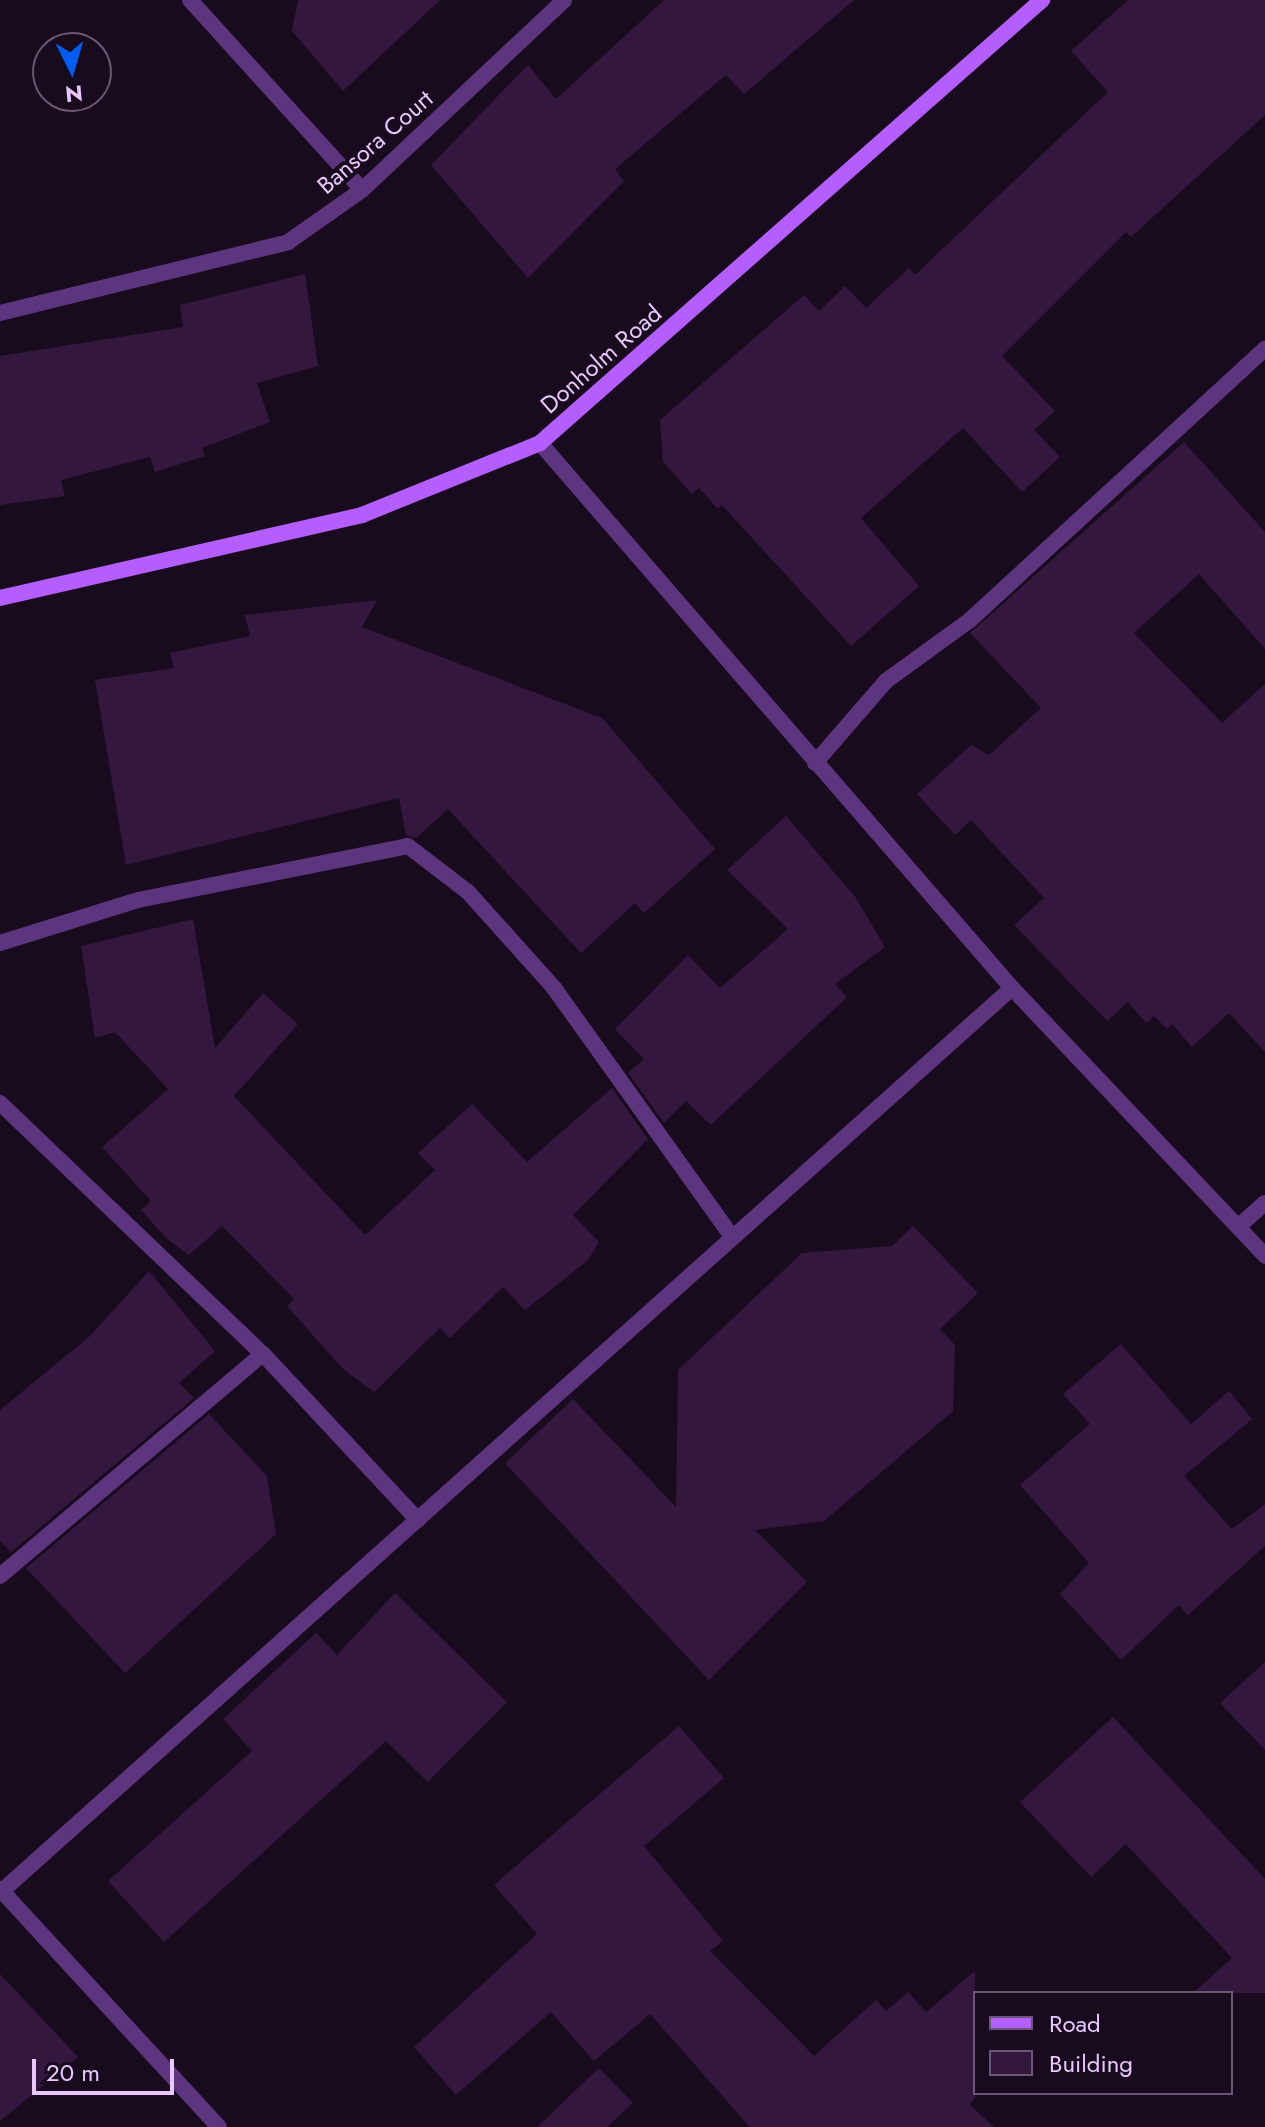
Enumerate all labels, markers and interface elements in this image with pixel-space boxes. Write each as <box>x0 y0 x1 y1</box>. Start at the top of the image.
north arrow <box>32 32 112 112</box>
text: N <box>64 77 84 111</box>
street label: Bansora Court <box>311 84 439 200</box>
street label: Donholm Road <box>535 299 667 419</box>
legend <box>973 1991 1233 2095</box>
text: Road <box>1049 2006 1101 2041</box>
scale bar <box>36 2043 178 2093</box>
text: Building <box>1049 2046 1133 2081</box>
text: 20 m <box>46 2055 100 2090</box>

